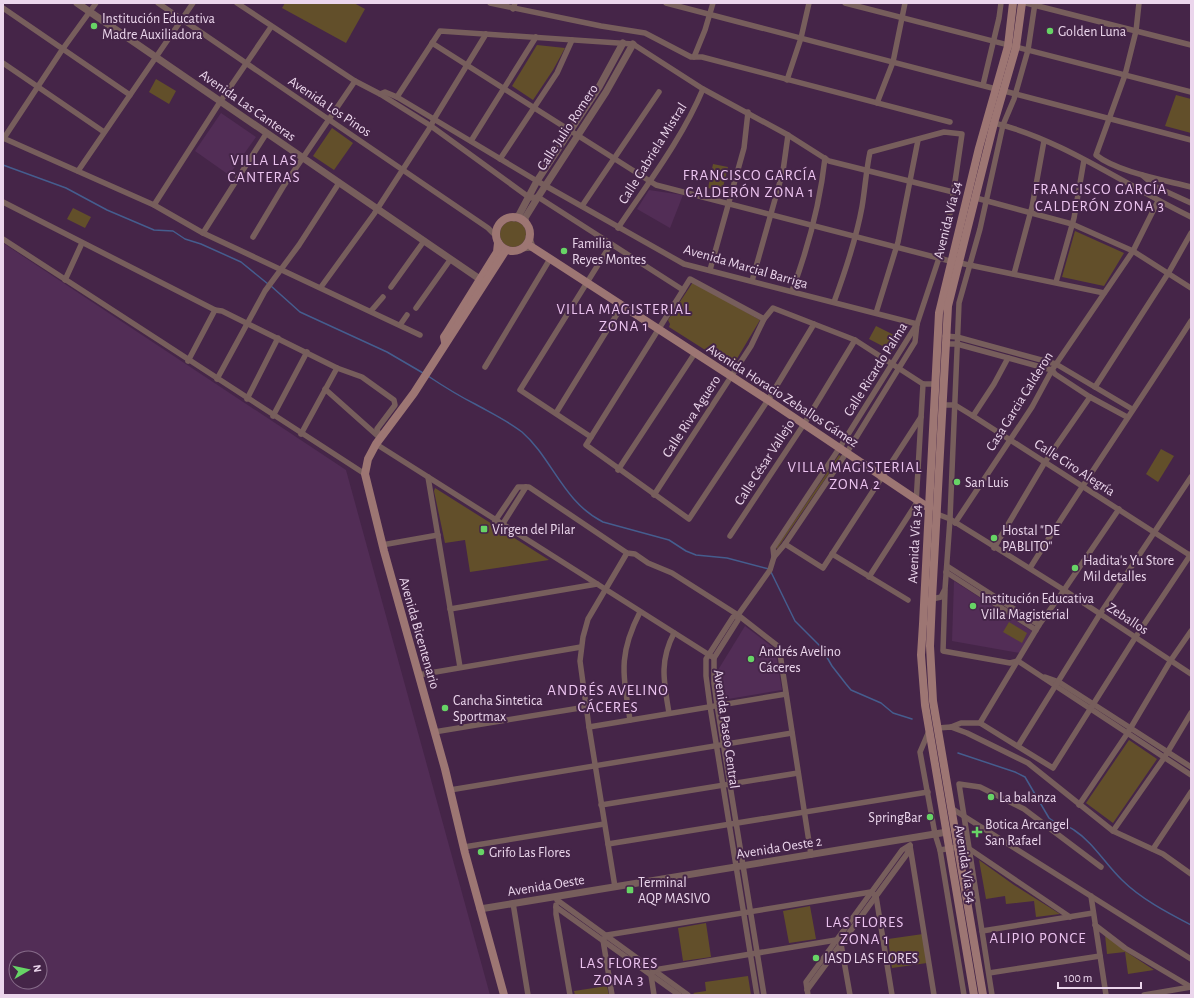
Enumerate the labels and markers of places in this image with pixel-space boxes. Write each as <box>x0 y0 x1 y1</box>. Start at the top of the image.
place label: Institución Educativa Madre Auxiliadora <box>102 12 216 42</box>
marker: Institución Educativa Madre Auxiliadora <box>89 21 99 31</box>
place label: Golden Luna <box>1058 25 1127 39</box>
marker: Golden Luna <box>1045 26 1055 36</box>
place label: Familia Reyes Montes <box>572 237 646 267</box>
marker: Familia Reyes Montes <box>559 246 569 256</box>
place label: San Luis <box>965 476 1009 490</box>
marker: San Luis <box>952 477 962 487</box>
place label: Virgen del Pilar <box>492 523 576 537</box>
marker: Virgen del Pilar <box>479 524 489 534</box>
place label: Hostal "DE PABLITO" <box>1002 524 1060 554</box>
marker: Hostal "DE PABLITO" <box>989 533 999 543</box>
place label: Hadita's Yu Store Mil detalles <box>1083 554 1174 584</box>
marker: Hadita's Yu Store Mil detalles <box>1070 563 1080 573</box>
place label: Institución Educativa Villa Magisterial <box>981 592 1095 622</box>
marker: Institución Educativa Villa Magisterial <box>968 601 978 611</box>
place label: Andrés Avelino Cáceres <box>759 645 841 675</box>
marker: Andrés Avelino Cáceres <box>746 654 756 664</box>
place label: Cancha Sintetica Sportmax <box>453 694 543 724</box>
marker: Cancha Sintetica Sportmax <box>440 703 450 713</box>
place label: La balanza <box>999 791 1057 805</box>
marker: La balanza <box>986 792 996 802</box>
place label: SpringBar <box>868 811 922 825</box>
marker: SpringBar <box>925 812 935 822</box>
place label: Botica Arcangel San Rafael <box>985 818 1069 848</box>
marker: Botica Arcangel San Rafael <box>972 827 982 837</box>
place label: Grifo Las Flores <box>489 846 570 860</box>
marker: Grifo Las Flores <box>476 847 486 857</box>
place label: Terminal AQP MASIVO <box>638 876 710 906</box>
marker: Terminal AQP MASIVO <box>625 885 635 895</box>
place label: IASD LAS FLORES <box>824 952 918 966</box>
marker: IASD LAS FLORES <box>811 953 821 963</box>

